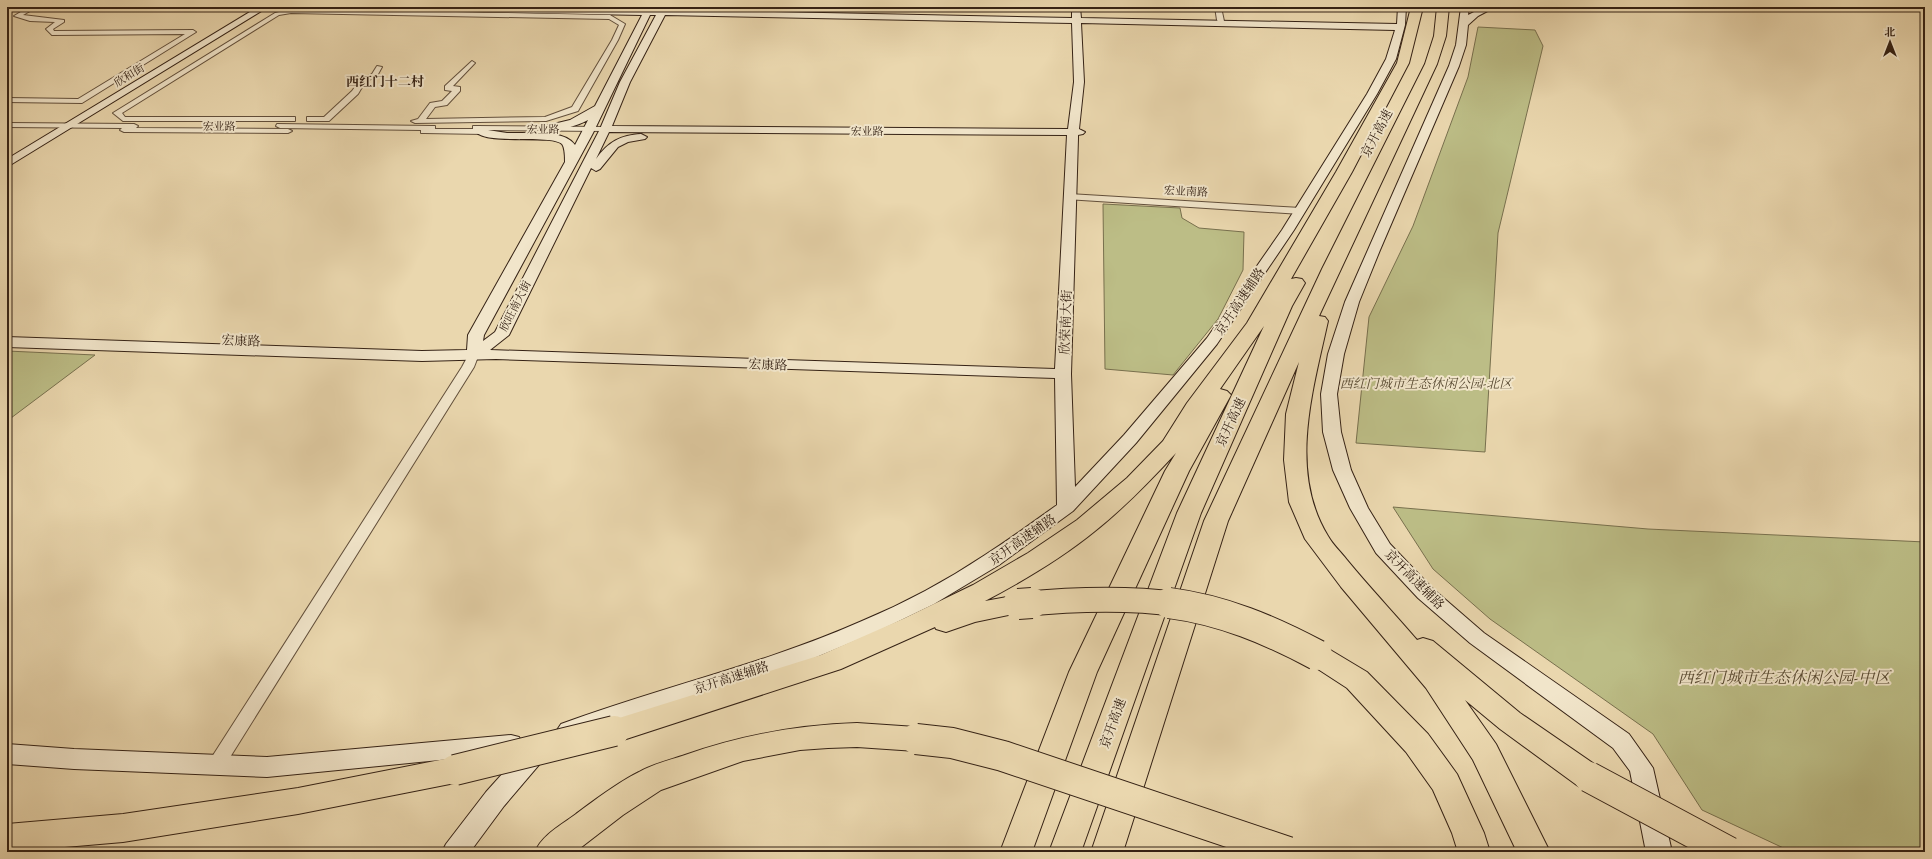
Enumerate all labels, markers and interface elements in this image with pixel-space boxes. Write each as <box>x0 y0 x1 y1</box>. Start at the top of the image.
north arrow <box>1870 22 1910 62</box>
text: 北 <box>1885 25 1896 39</box>
street label: 欣和街 <box>111 61 147 89</box>
district label: 西红门十二村 <box>346 73 424 90</box>
street label: 京开高速 <box>1357 106 1396 160</box>
street label: 宏业路 <box>203 119 236 133</box>
street label: 宏业路 <box>527 122 560 136</box>
street label: 宏业路 <box>851 124 884 138</box>
street label: 宏业南路 <box>1164 183 1208 199</box>
street label: 京开高速辅路 <box>1211 264 1268 338</box>
street label: 欣旺南大街 <box>496 278 534 334</box>
street label: 欣荣南大街 <box>1056 289 1075 355</box>
street label: 宏康路 <box>221 331 261 350</box>
street label: 宏康路 <box>748 355 788 374</box>
park label: 西红门城市生态休闲公园-北区 <box>1340 375 1514 392</box>
street label: 京开高速 <box>1212 395 1249 449</box>
street label: 京开高速辅路 <box>985 510 1059 569</box>
street label: 京开高速辅路 <box>1381 546 1448 613</box>
street label: 京开高速辅路 <box>691 657 771 698</box>
park label: 西红门城市生态休闲公园-中区 <box>1678 667 1892 688</box>
street label: 京开高速 <box>1096 696 1129 751</box>

